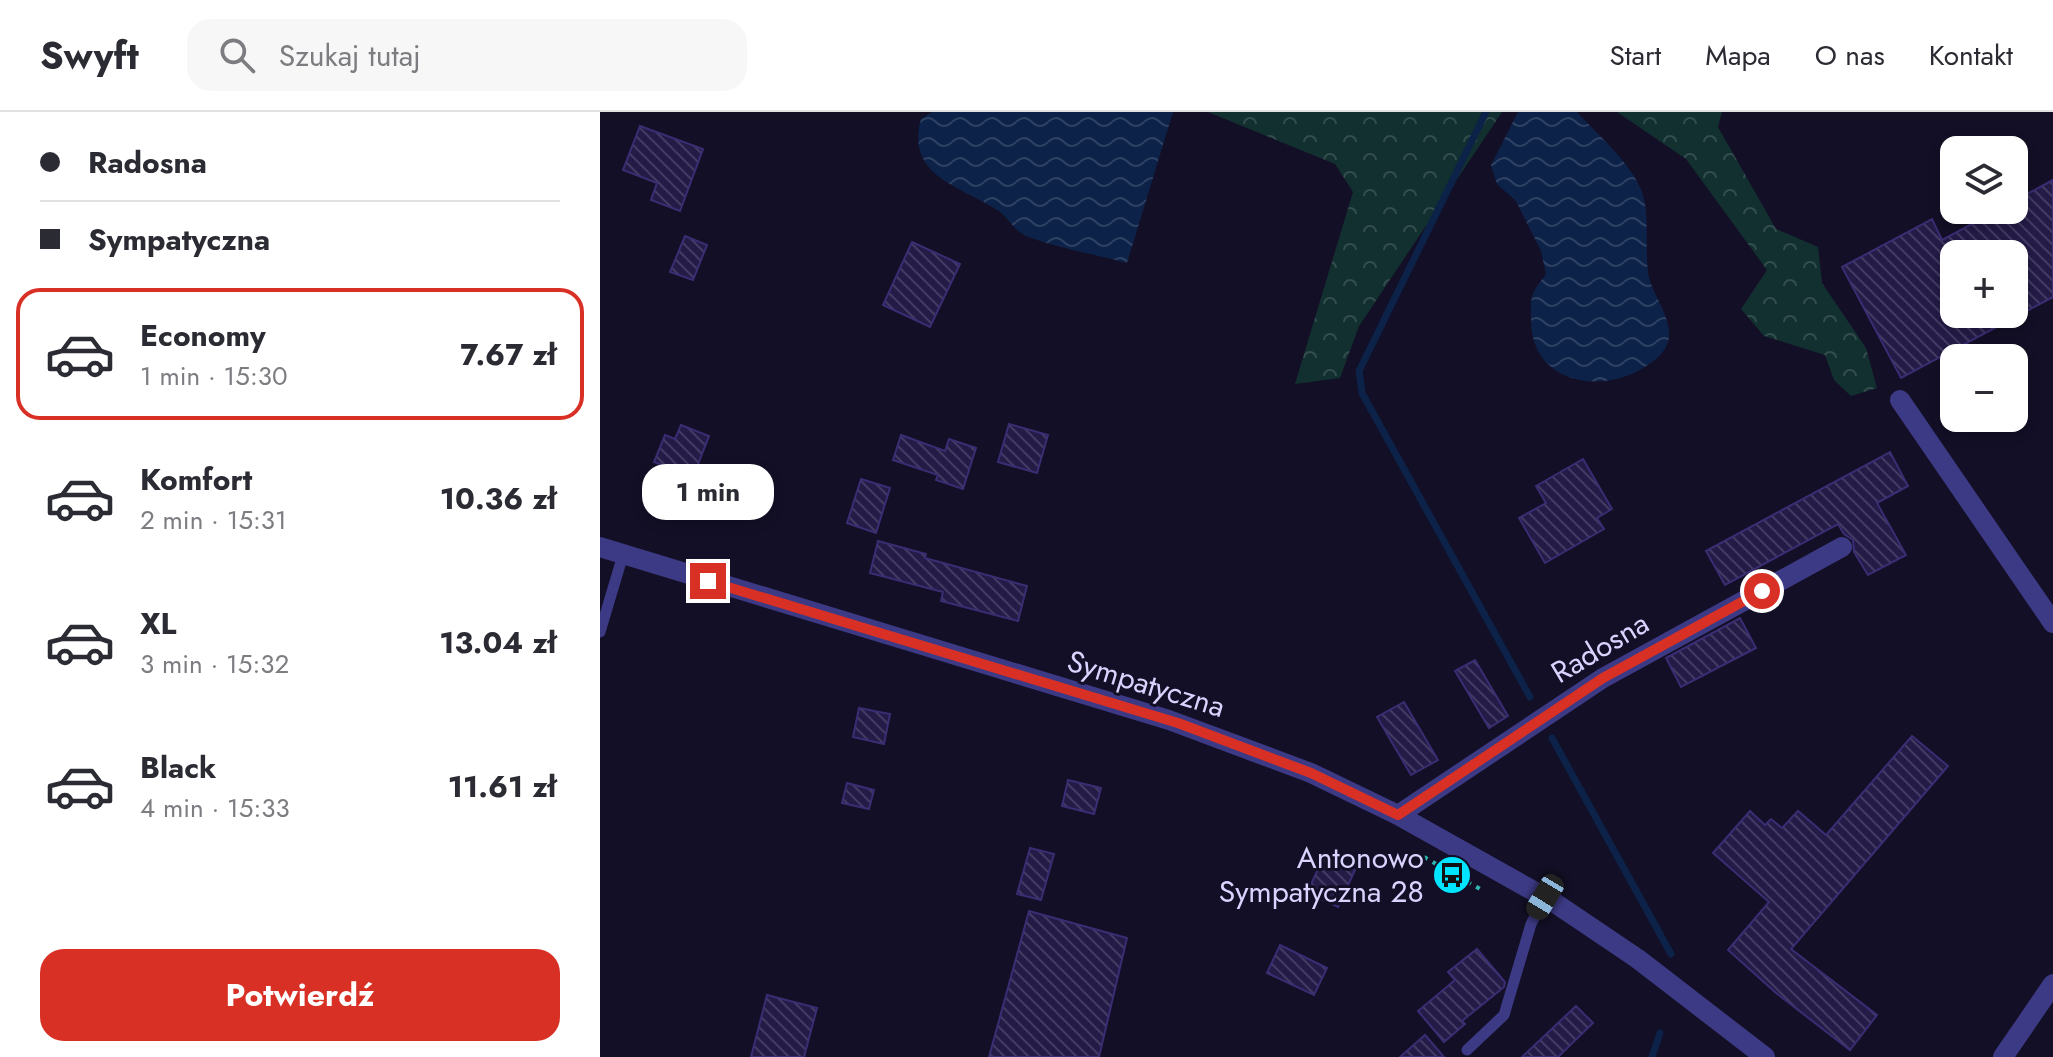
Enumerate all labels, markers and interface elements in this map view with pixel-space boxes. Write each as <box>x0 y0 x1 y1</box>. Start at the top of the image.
search box <box>187 19 747 91</box>
text: Swyft <box>40 28 139 83</box>
icon: search <box>215 33 259 77</box>
text: Szukaj tutaj <box>279 34 421 77</box>
text: Start <box>1609 35 1661 76</box>
text: Mapa <box>1705 35 1771 76</box>
text: O nas <box>1815 35 1885 76</box>
text: Kontakt <box>1929 35 2013 76</box>
map controls <box>1940 136 2028 432</box>
button: layers <box>1940 136 2028 224</box>
text: Radosna <box>88 141 207 184</box>
text: Sympatyczna <box>88 218 270 261</box>
button: + <box>1940 240 2028 328</box>
text: Economy <box>140 314 266 357</box>
icon: car <box>44 318 116 390</box>
text: 7.67 zł <box>460 333 556 376</box>
button: − <box>1940 344 2028 432</box>
text: 1 min · 15:30 <box>140 357 288 395</box>
text: Komfort <box>140 458 252 501</box>
icon: car <box>44 462 116 534</box>
callout: 1 min <box>642 465 774 521</box>
text: 1 min <box>676 473 740 511</box>
text: 10.36 zł <box>440 477 556 520</box>
text: 2 min · 15:31 <box>140 501 287 539</box>
route end <box>690 563 726 599</box>
route start <box>1744 573 1780 609</box>
text: XL <box>140 602 176 645</box>
street label: Radosna <box>1543 602 1657 694</box>
icon: car <box>44 606 116 678</box>
text: 13.04 zł <box>439 621 556 664</box>
street label: Sympatyczna <box>1062 639 1230 728</box>
text: 3 min · 15:32 <box>140 645 289 683</box>
text: Black <box>140 746 216 789</box>
icon: car <box>44 750 116 822</box>
text: 11.61 zł <box>448 765 556 808</box>
text: 4 min · 15:33 <box>140 789 290 827</box>
place label: Antonowo Sympatyczna 28 <box>1219 836 1424 913</box>
bus stop icon: Antonowo Sympatyczna 28 <box>1431 854 1473 896</box>
car <box>1522 870 1568 924</box>
button: Potwierdź <box>40 949 560 1041</box>

